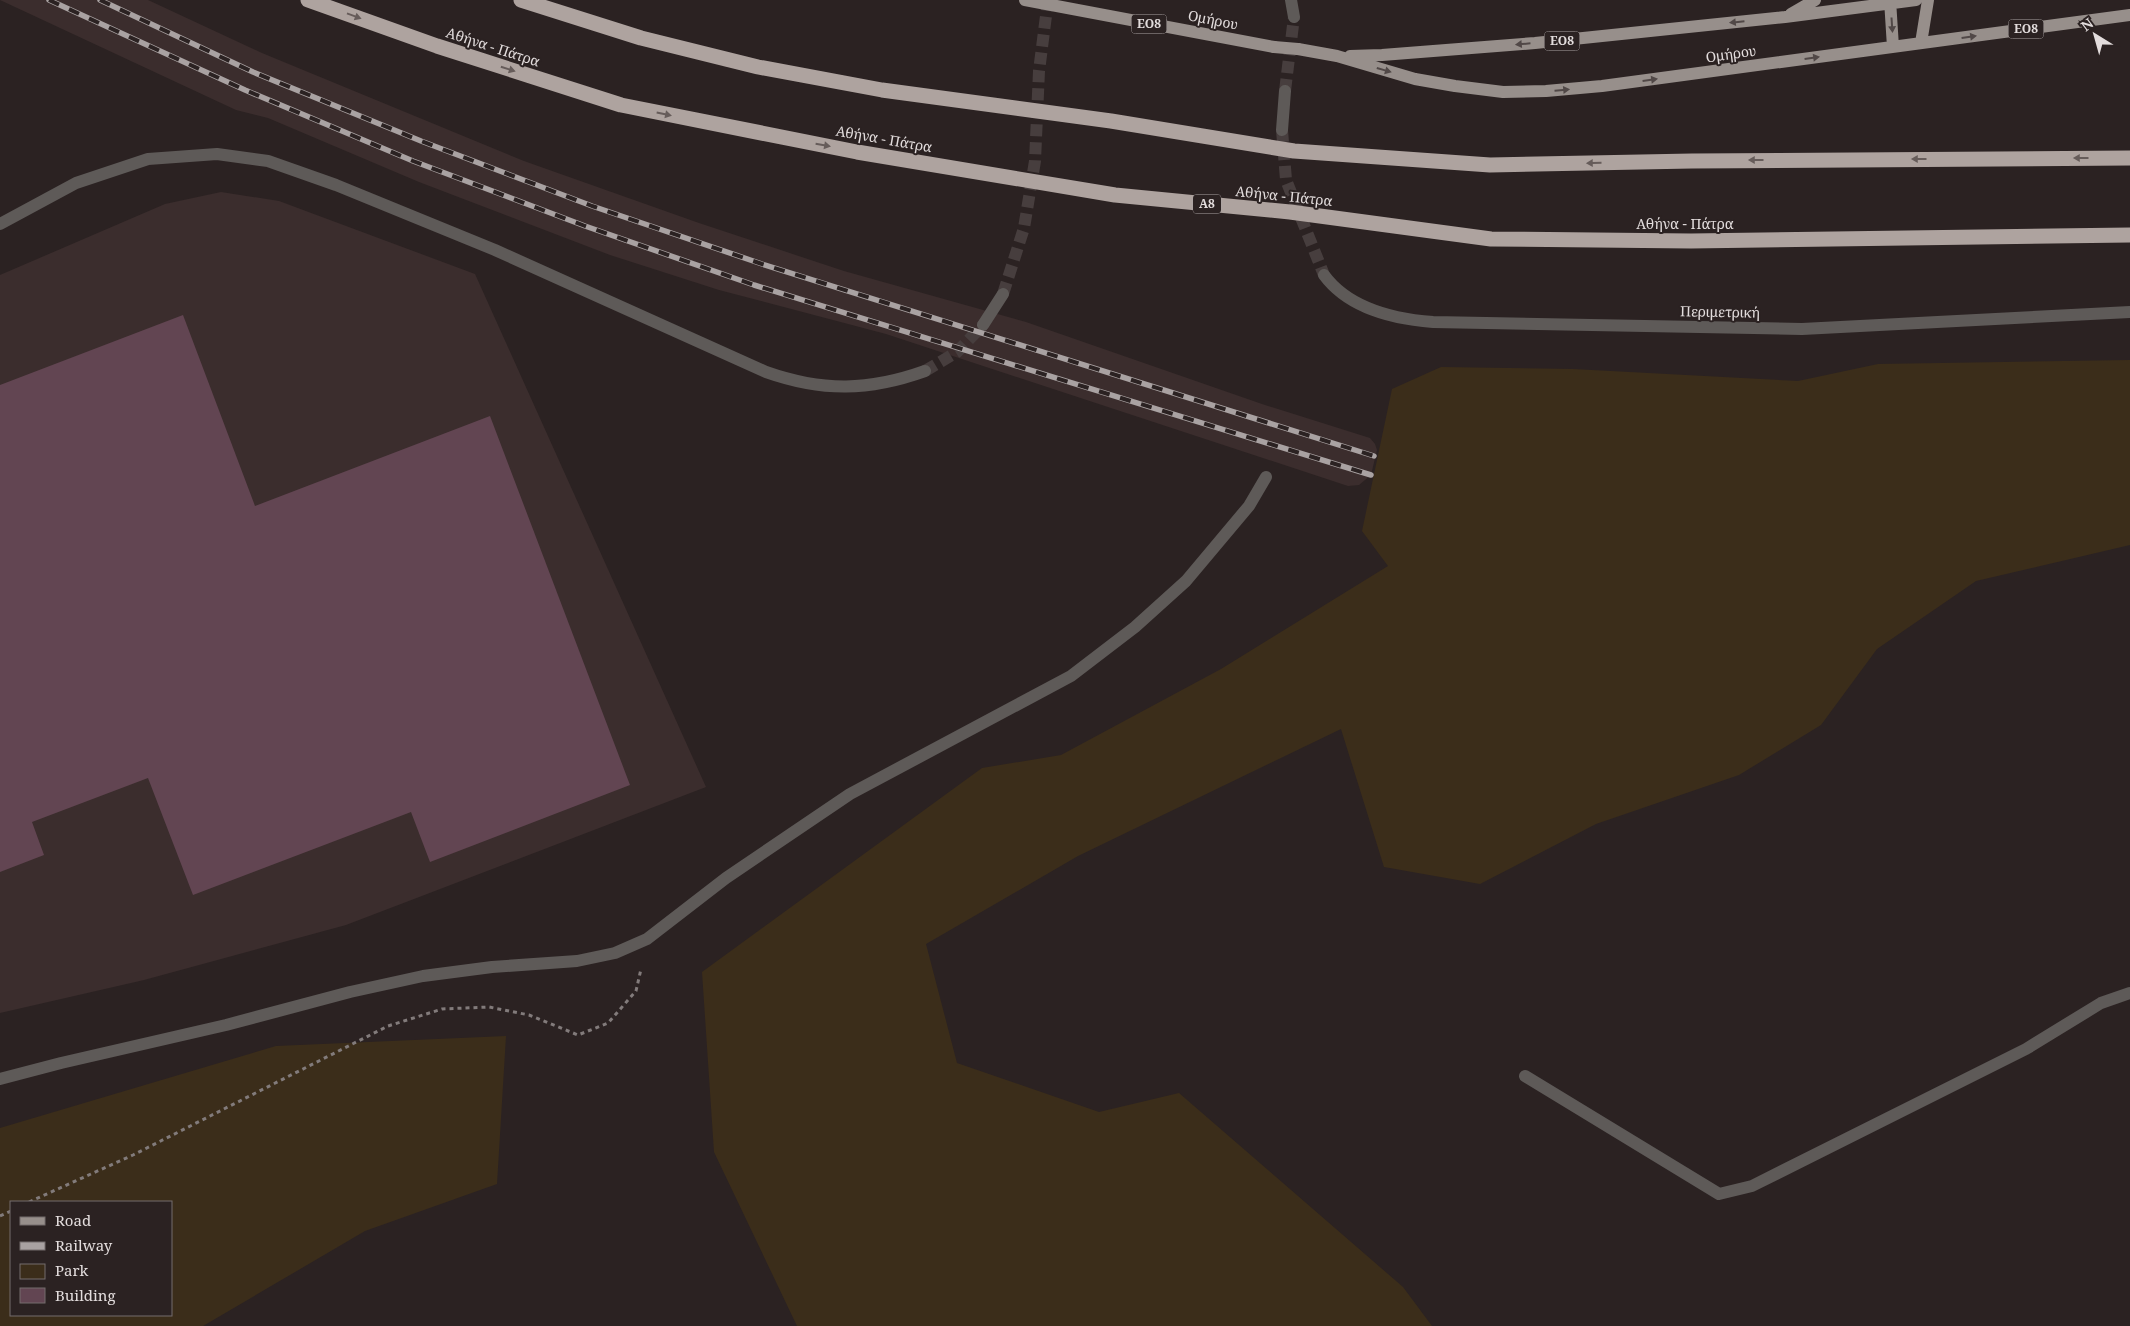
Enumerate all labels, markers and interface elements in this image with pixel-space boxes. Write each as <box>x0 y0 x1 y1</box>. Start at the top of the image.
street label: Ομήρου <box>1186 5 1240 34</box>
north arrow <box>2070 10 2120 60</box>
one-way arrow <box>347 13 362 21</box>
text: N <box>2077 13 2097 35</box>
road number: ΕΟ8 <box>1132 14 1166 34</box>
one-way arrow <box>1888 17 1896 33</box>
one-way arrow <box>1729 18 1745 26</box>
road number: ΕΟ8 <box>2008 20 2044 38</box>
street label: Αθήνα - Πάτρα <box>444 22 542 71</box>
road number: ΕΟ8 <box>1544 31 1580 50</box>
one-way arrow <box>1962 32 1978 40</box>
one-way arrow <box>1515 41 1531 49</box>
street label: Ομήρου <box>1704 41 1757 66</box>
one-way arrow <box>1804 54 1820 62</box>
one-way arrow <box>500 66 515 73</box>
one-way arrow <box>1377 66 1392 74</box>
one-way arrow <box>1643 75 1659 83</box>
one-way arrow <box>1554 86 1570 94</box>
one-way arrow <box>656 111 672 119</box>
street label: Αθήνα - Πάτρα <box>834 121 934 156</box>
one-way arrow <box>816 142 832 150</box>
one-way arrow <box>2073 154 2089 162</box>
one-way arrow <box>1911 155 1927 163</box>
one-way arrow <box>1748 156 1764 164</box>
one-way arrow <box>1586 159 1602 167</box>
street label: Αθήνα - Πάτρα <box>1235 181 1334 210</box>
road number: Α8 <box>1193 194 1221 213</box>
street label: Αθήνα - Πάτρα <box>1636 214 1734 233</box>
street label: Περιμετρική <box>1680 301 1760 322</box>
legend <box>10 1201 172 1316</box>
text: Road <box>55 1210 91 1230</box>
text: Railway <box>55 1235 113 1255</box>
text: Park <box>55 1260 89 1280</box>
text: Building <box>55 1285 116 1305</box>

